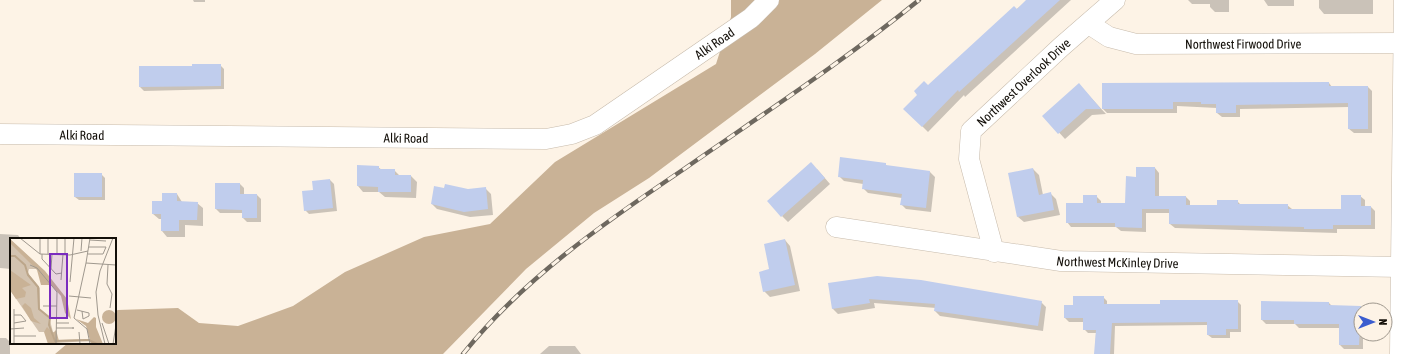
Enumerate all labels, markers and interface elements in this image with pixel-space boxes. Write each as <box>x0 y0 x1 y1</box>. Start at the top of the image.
street label: Alki Road <box>692 25 737 62</box>
street label: Northwest Overlook Drive <box>974 35 1074 130</box>
street label: Northwest Firwood Drive <box>1185 36 1302 52</box>
street label: Alki Road <box>60 128 104 143</box>
street label: Alki Road <box>384 131 428 146</box>
inset map <box>10 238 116 344</box>
street label: Northwest McKinley Drive <box>1055 253 1179 271</box>
north arrow <box>1353 302 1393 342</box>
text: N <box>1377 319 1389 325</box>

